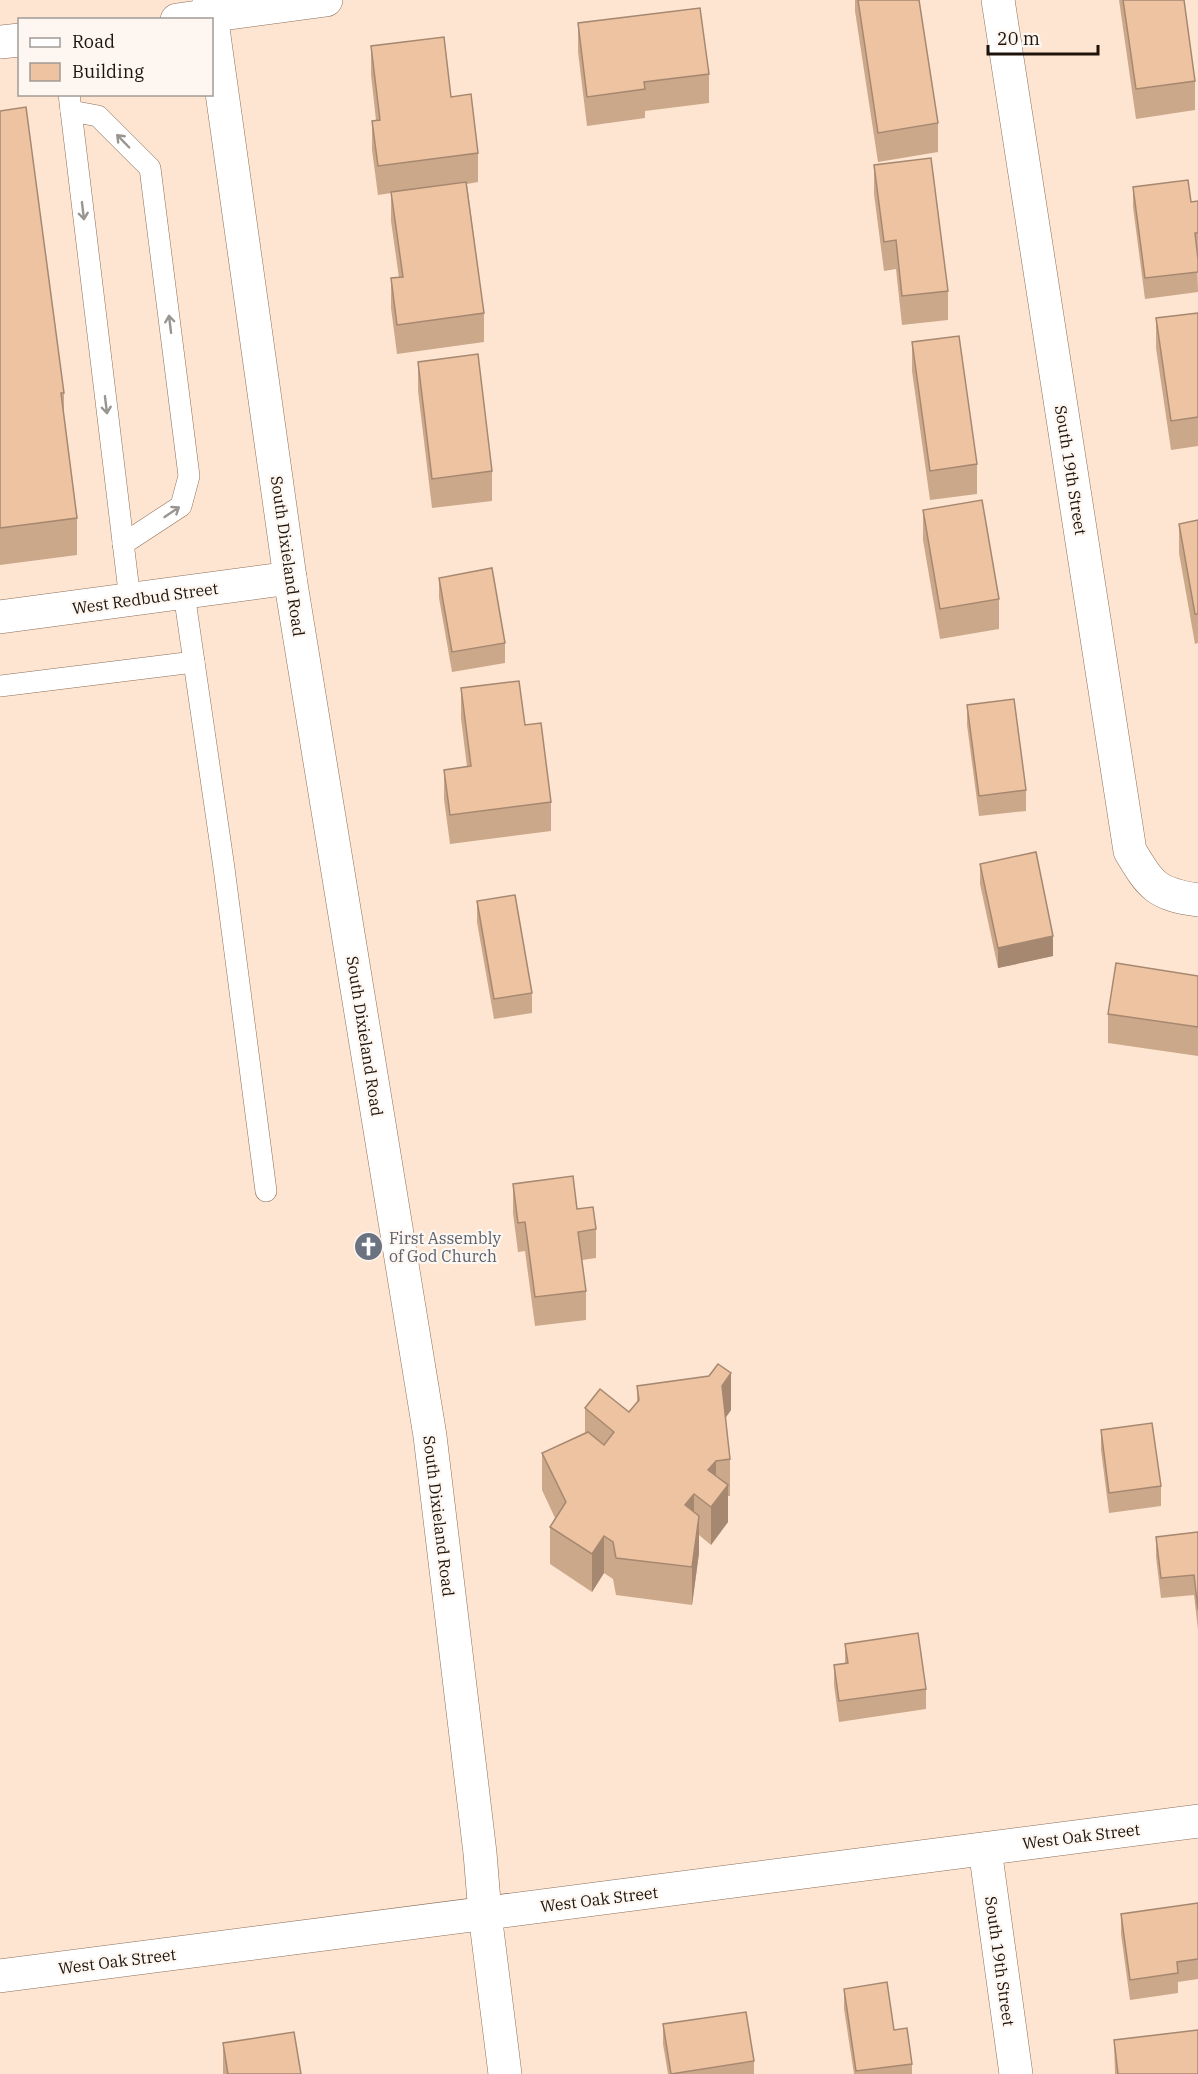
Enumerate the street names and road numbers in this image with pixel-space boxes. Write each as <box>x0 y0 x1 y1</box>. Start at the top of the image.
street label: South 19th Street <box>1051 404 1091 537</box>
street label: South Dixieland Road <box>267 474 309 638</box>
street label: West Redbud Street <box>71 578 220 618</box>
street label: South Dixieland Road <box>342 954 388 1118</box>
street label: South Dixieland Road <box>419 1434 459 1598</box>
street label: West Oak Street <box>1021 1819 1141 1853</box>
street label: West Oak Street <box>539 1882 659 1916</box>
street label: South 19th Street <box>981 1895 1019 2028</box>
street label: West Oak Street <box>57 1944 177 1978</box>

